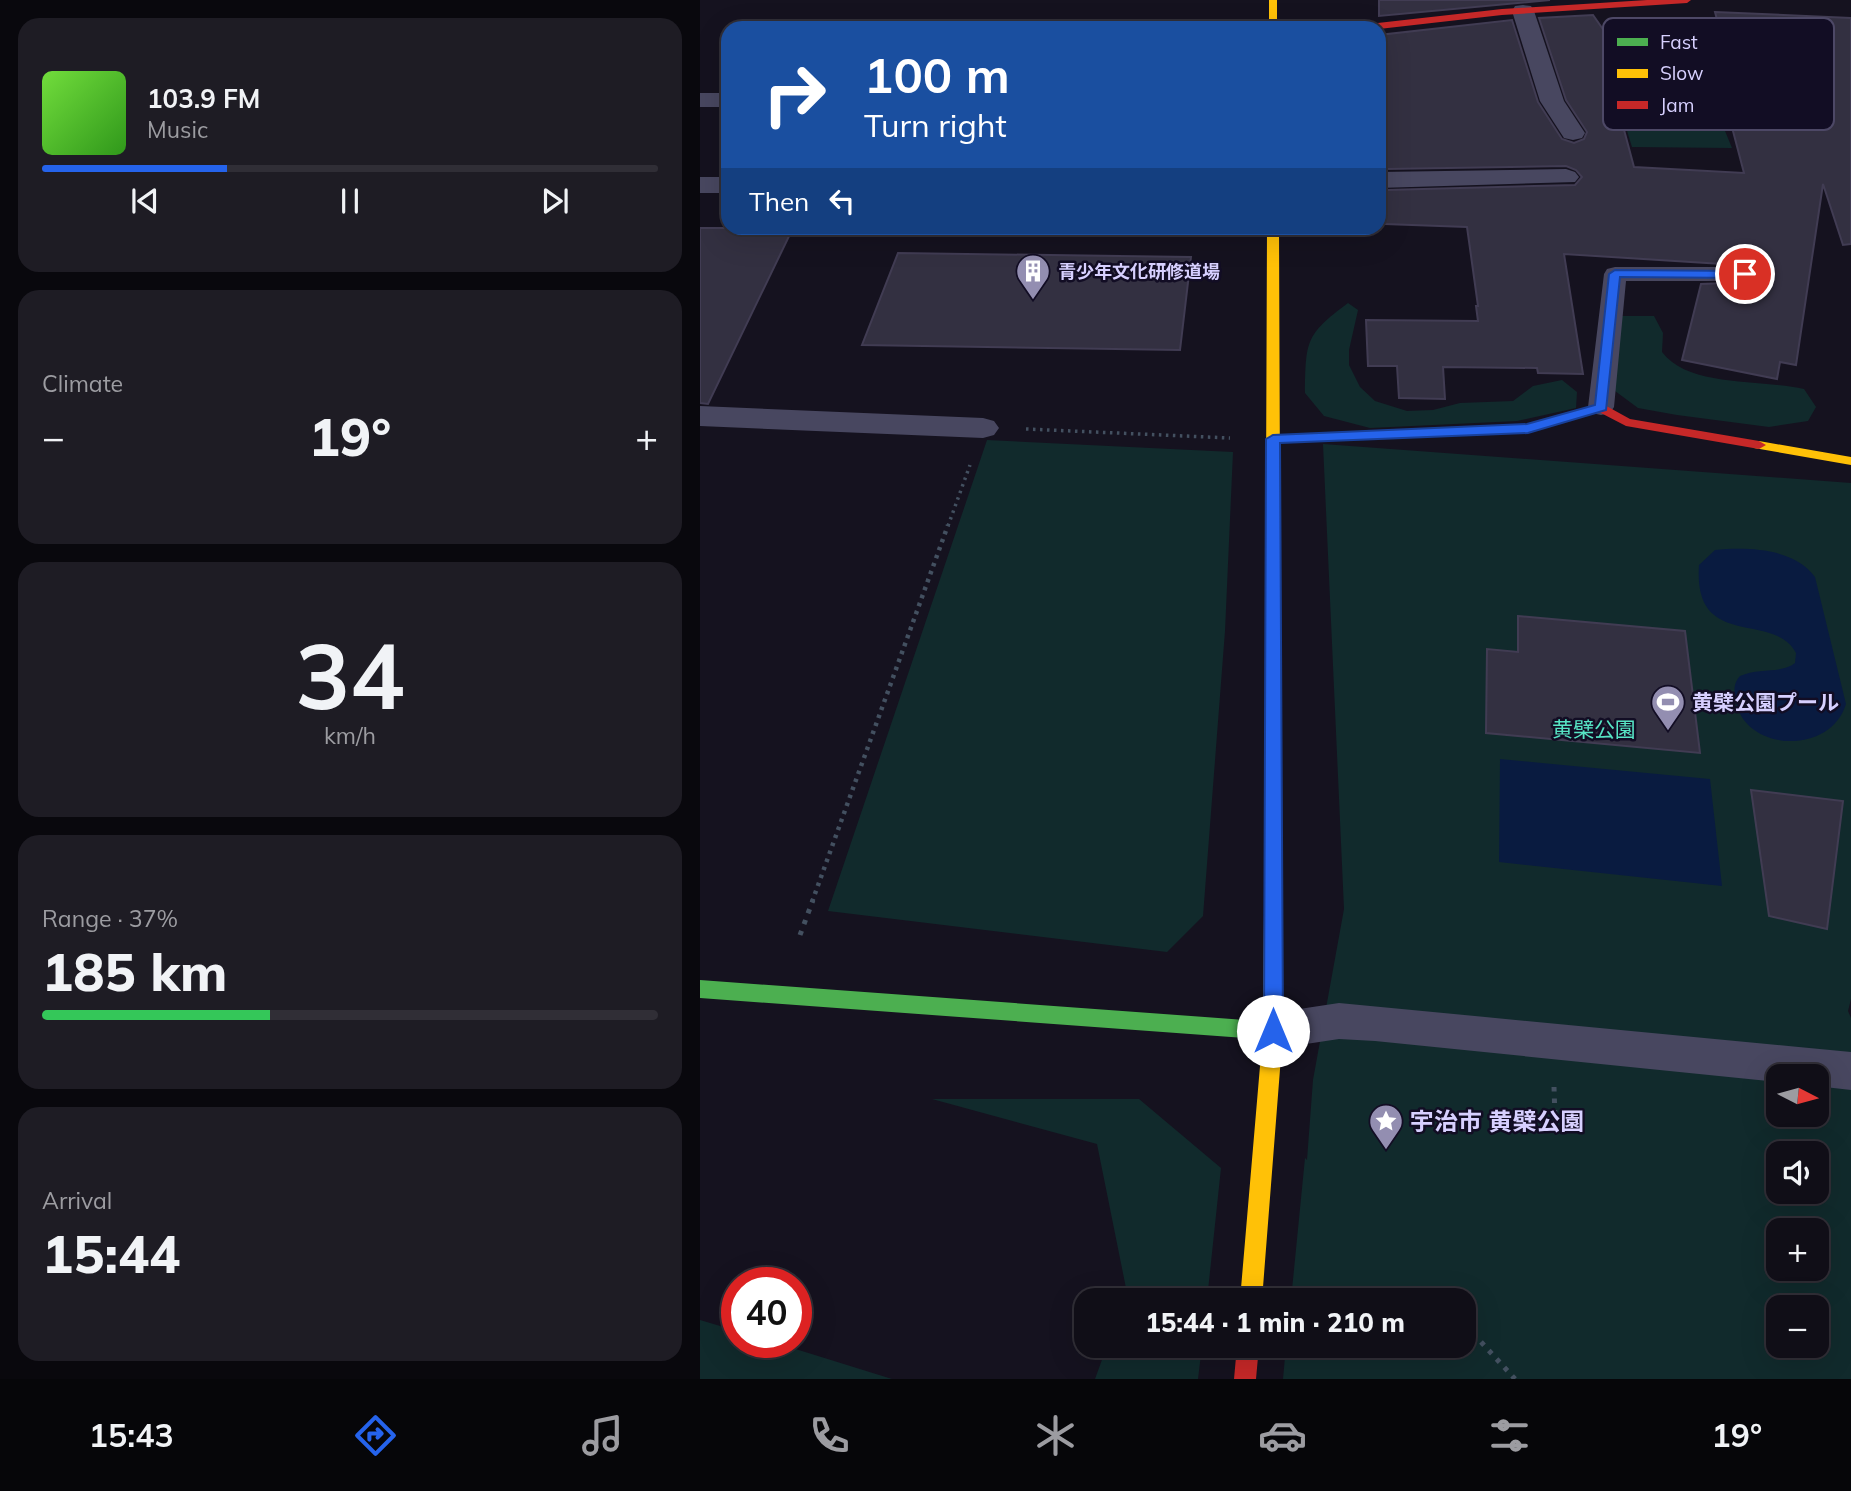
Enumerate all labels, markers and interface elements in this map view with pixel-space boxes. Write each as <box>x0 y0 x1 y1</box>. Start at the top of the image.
legend <box>1603 18 1834 130</box>
text: Fast <box>1660 30 1698 54</box>
text: 100 m <box>864 44 1010 105</box>
icon: right <box>749 49 840 140</box>
text: Slow <box>1660 61 1704 85</box>
text: 103.9 FM <box>147 82 260 115</box>
text: Jam <box>1660 93 1694 117</box>
text: Turn right <box>864 105 1007 145</box>
text: Music <box>147 115 208 144</box>
icon: previous <box>126 182 164 220</box>
icon: pause <box>331 182 369 220</box>
icon: next <box>536 182 574 220</box>
icon: left <box>823 182 861 220</box>
text: Then <box>749 185 809 218</box>
pin <box>1715 244 1775 304</box>
building icon: 青少年文化研修道場 <box>1014 252 1052 301</box>
icon: arrive <box>1726 255 1764 293</box>
place label: 青少年文化研修道場 <box>1058 260 1220 283</box>
text: Climate <box>42 369 123 398</box>
text: 19° <box>309 404 391 469</box>
text: − <box>42 413 65 461</box>
text: + <box>635 413 658 461</box>
text: 34 <box>295 618 405 732</box>
sports icon: 黄檗公園プール <box>1649 683 1687 732</box>
place label: 黄檗公園プール <box>1692 689 1839 715</box>
park label: 黄檗公園 <box>1552 716 1636 742</box>
text: km/h <box>324 721 376 750</box>
text: Range · 37% <box>42 904 178 933</box>
text: 185 km <box>42 939 227 1004</box>
position arrow <box>1236 994 1310 1068</box>
north arrow <box>1766 1064 1829 1127</box>
map controls <box>1766 1064 1829 1358</box>
place icon: 宇治市 黄檗公園 <box>1367 1102 1405 1151</box>
place label: 宇治市 黄檗公園 <box>1410 1106 1585 1136</box>
button: sound <box>1766 1141 1829 1204</box>
text: Arrival <box>42 1186 112 1215</box>
button: + <box>1766 1218 1829 1281</box>
text: 15:44 <box>42 1221 180 1286</box>
speed limit sign: 40 <box>721 1267 812 1358</box>
button: − <box>1766 1295 1829 1358</box>
text: 15:44 · 1 min · 210 m <box>1145 1306 1405 1339</box>
icon: directions <box>351 1411 400 1460</box>
icon: music <box>578 1411 627 1460</box>
icon: phone <box>805 1411 854 1460</box>
icon: climate <box>1031 1411 1080 1460</box>
icon: car <box>1258 1411 1307 1460</box>
icon: filters <box>1485 1411 1534 1460</box>
text: 15:43 <box>89 1415 174 1455</box>
text: 19° <box>1712 1415 1762 1455</box>

